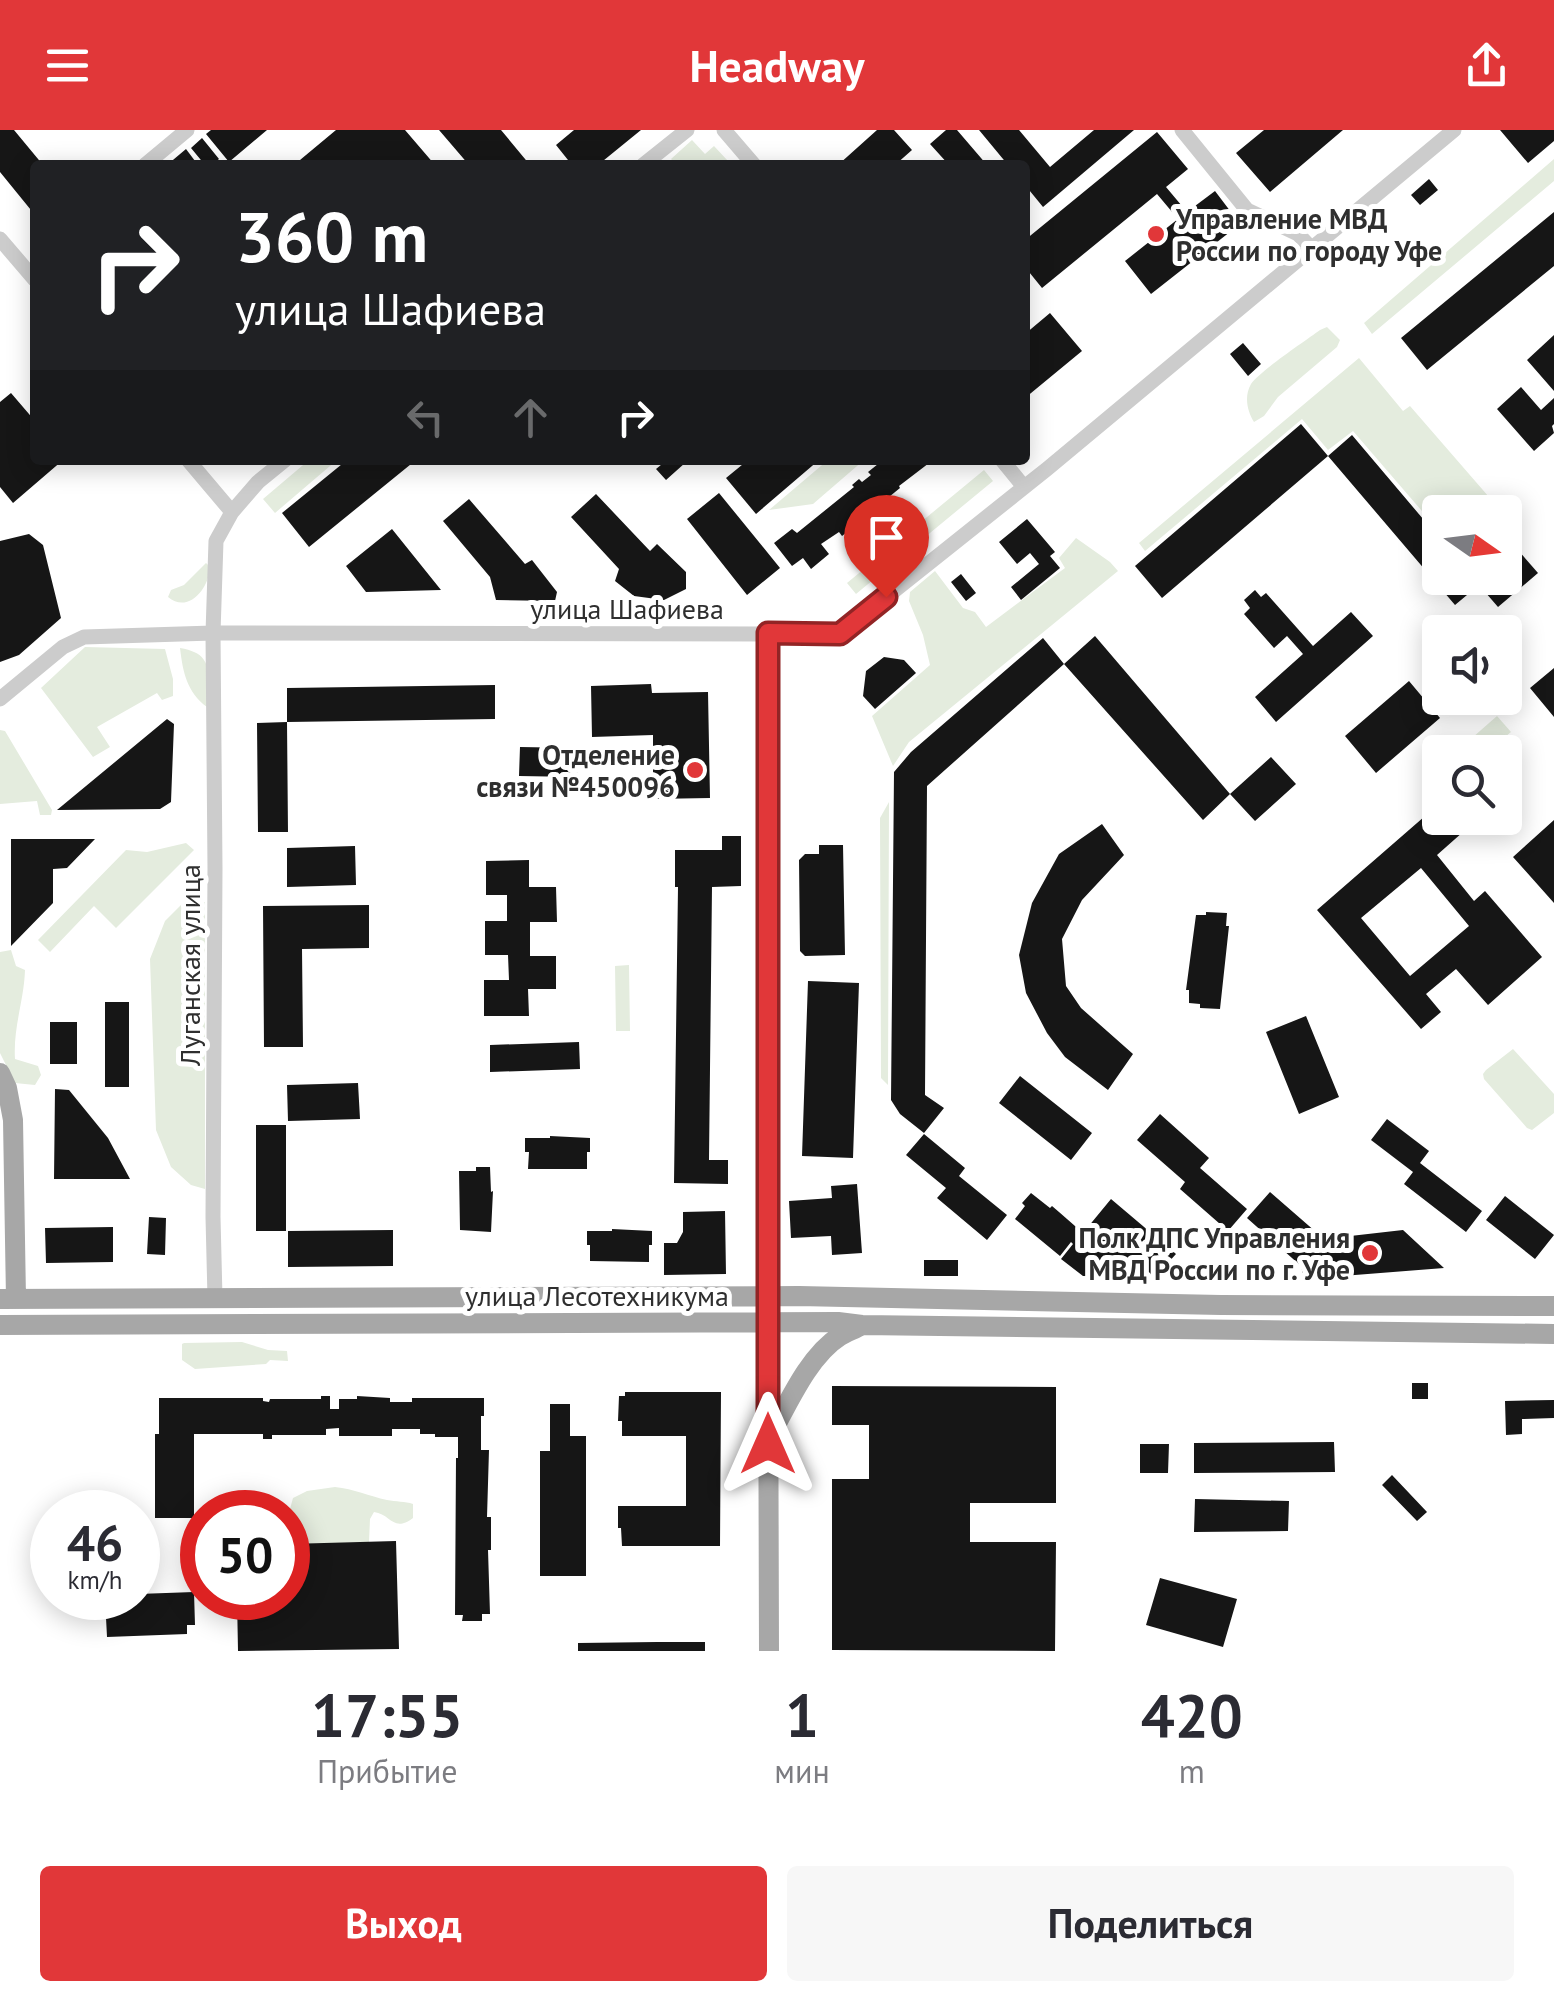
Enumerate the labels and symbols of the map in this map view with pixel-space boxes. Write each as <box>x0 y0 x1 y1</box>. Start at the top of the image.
place label: Управление МВД России по городу Уфе <box>1175 200 1442 269</box>
marker: Управление МВД России по городу Уфе <box>1145 223 1167 245</box>
pin <box>844 495 929 598</box>
north arrow <box>1422 495 1522 595</box>
street label: улица Шафиева <box>530 590 724 627</box>
place label: Отделение связи №450096 <box>476 736 675 805</box>
marker: Отделение связи №450096 <box>684 759 706 781</box>
street label: Луганская улица <box>171 864 208 1067</box>
place label: Полк ДПС Управления МВД России по г. Уфе <box>1078 1219 1350 1288</box>
marker: Полк ДПС Управления МВД России по г. Уфе <box>1359 1242 1381 1264</box>
street label: улица Лесотехникума <box>465 1277 729 1314</box>
position arrow <box>716 1392 820 1496</box>
speed limit sign: 50 <box>180 1490 310 1620</box>

